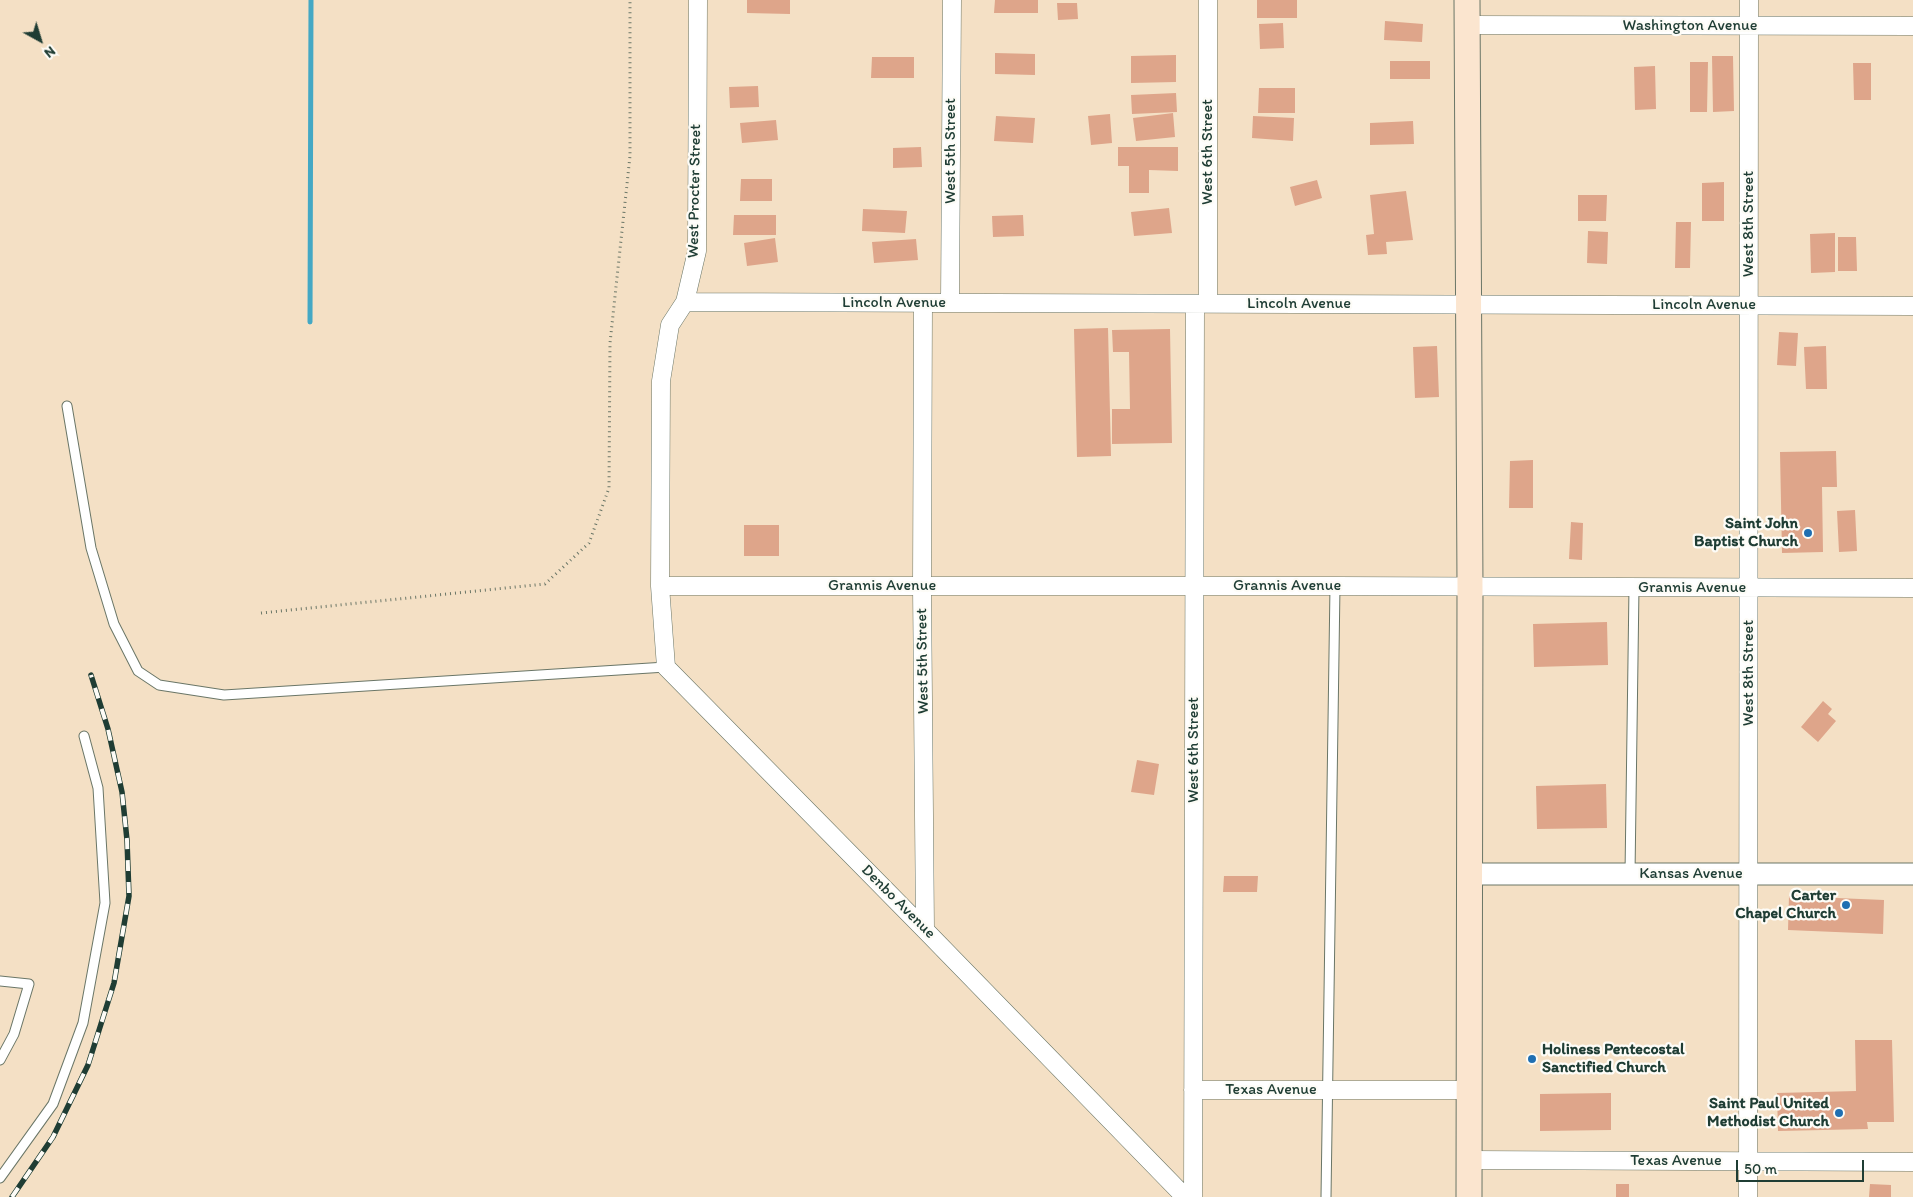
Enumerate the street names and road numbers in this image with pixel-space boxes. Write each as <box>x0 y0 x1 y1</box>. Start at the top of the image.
street label: Washington Avenue <box>1623 16 1757 36</box>
street label: West 5th Street <box>941 98 961 204</box>
street label: West 6th Street <box>1198 99 1218 205</box>
street label: West Procter Street <box>684 124 706 258</box>
street label: West 8th Street <box>1739 171 1759 277</box>
street label: Lincoln Avenue <box>842 293 946 313</box>
street label: Lincoln Avenue <box>1247 294 1351 314</box>
street label: Lincoln Avenue <box>1652 295 1756 315</box>
street label: Grannis Avenue <box>828 576 936 596</box>
street label: Grannis Avenue <box>1233 576 1341 596</box>
street label: Grannis Avenue <box>1638 578 1746 598</box>
street label: West 5th Street <box>912 608 934 714</box>
street label: West 8th Street <box>1739 620 1759 726</box>
street label: West 6th Street <box>1184 697 1204 803</box>
street label: Denbo Avenue <box>857 861 939 943</box>
street label: Kansas Avenue <box>1639 864 1743 884</box>
street label: Texas Avenue <box>1225 1080 1317 1100</box>
street label: Texas Avenue <box>1630 1151 1722 1171</box>

